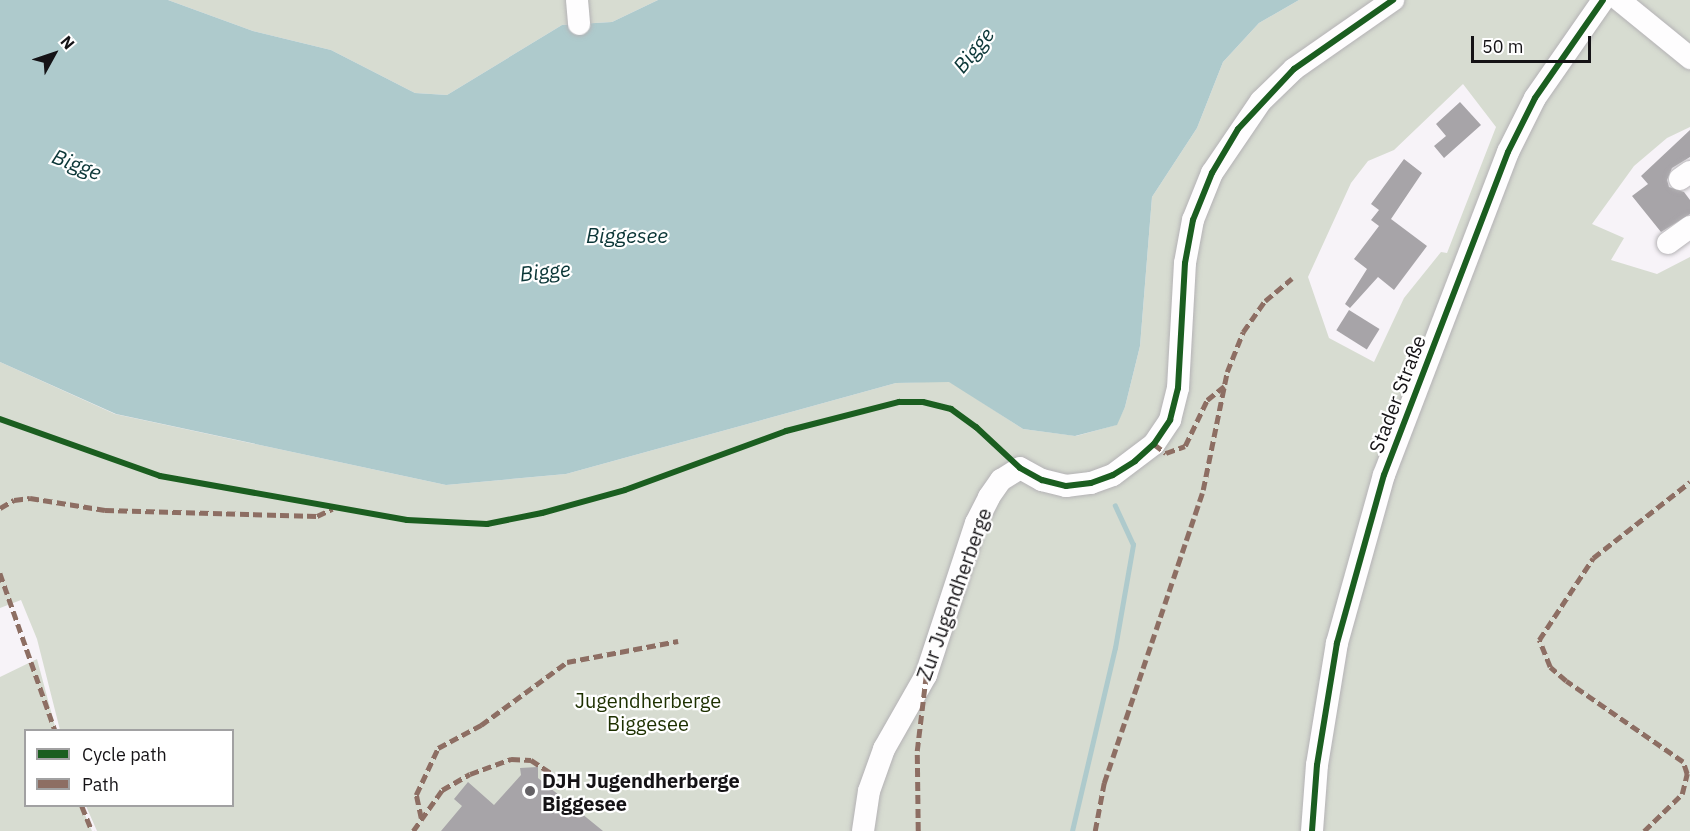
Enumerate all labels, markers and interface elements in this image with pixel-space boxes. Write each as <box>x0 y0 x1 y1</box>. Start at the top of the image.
water label: Bigge <box>947 22 999 78</box>
north arrow <box>24 24 84 84</box>
scale bar <box>1474 24 1594 62</box>
text: N <box>56 32 79 53</box>
text: 50 m <box>1482 35 1524 58</box>
water label: Bigge <box>49 143 105 185</box>
water label: Biggesee <box>586 222 668 248</box>
water label: Bigge <box>518 256 572 286</box>
street label: Stader Straße <box>1364 332 1430 456</box>
street label: Zur Jugendherberge <box>912 505 996 683</box>
park label: Jugendherberge Biggesee <box>575 688 721 735</box>
legend <box>24 729 234 807</box>
text: Cycle path <box>82 743 167 766</box>
place label: DJH Jugendherberge Biggesee <box>542 768 740 815</box>
text: Path <box>82 773 119 796</box>
marker: DJH Jugendherberge Biggesee <box>523 784 537 798</box>

